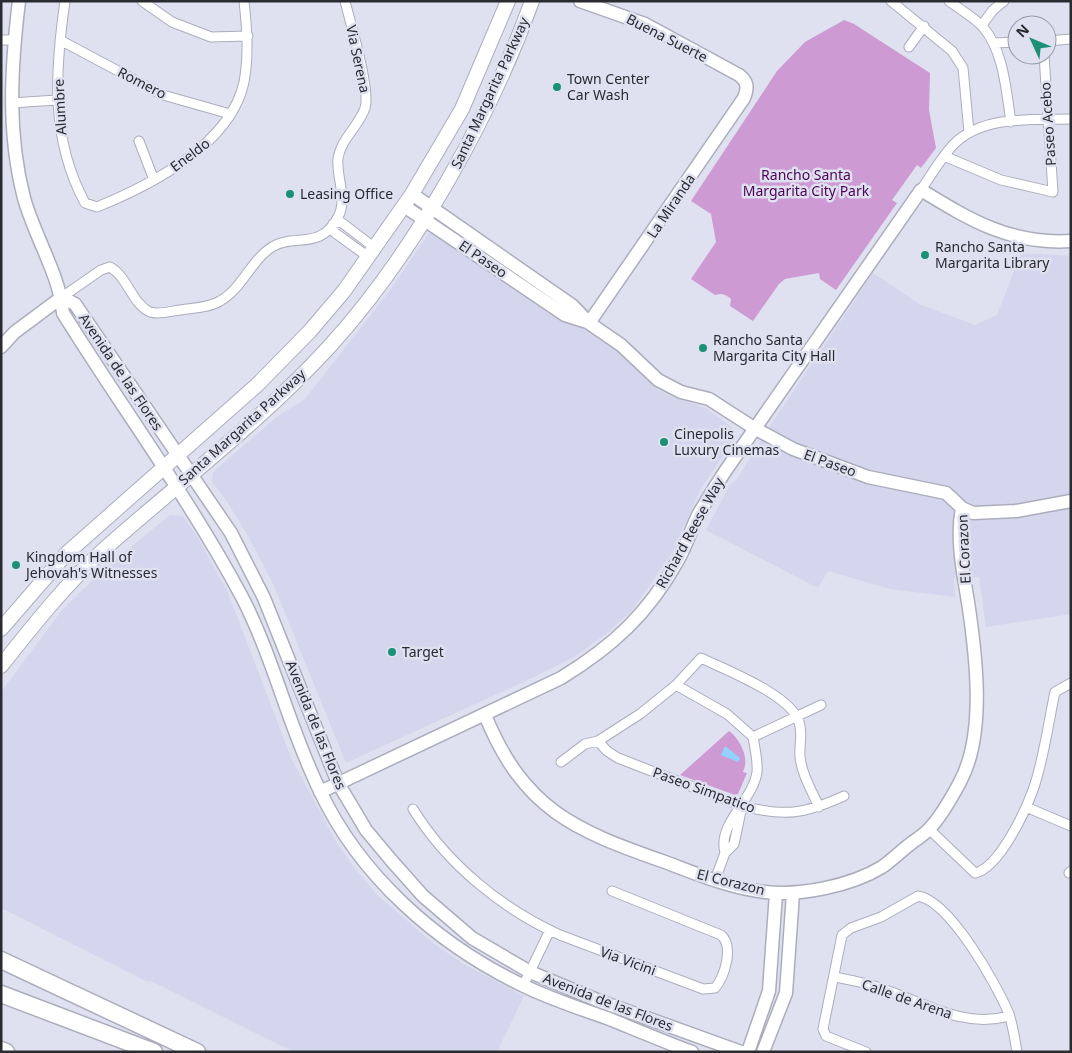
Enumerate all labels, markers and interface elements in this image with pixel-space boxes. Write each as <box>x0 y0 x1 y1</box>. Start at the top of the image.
street label: Buena Suerte <box>623 9 711 66</box>
street label: Santa Margarita Parkway <box>446 13 533 172</box>
north arrow <box>1007 15 1057 65</box>
text: N <box>1011 20 1033 41</box>
street label: Via Serena <box>342 23 375 95</box>
street label: Romero <box>115 62 170 103</box>
place label: Town Center Car Wash <box>567 69 650 104</box>
street label: Alumbre <box>49 78 70 136</box>
marker: Town Center Car Wash <box>551 81 563 93</box>
street label: Paseo Acebo <box>1035 82 1060 166</box>
street label: Eneldo <box>166 133 213 176</box>
park label: Rancho Santa Margarita City Park <box>743 165 870 200</box>
street label: La Miranda <box>642 170 699 242</box>
place label: Leasing Office <box>300 184 393 203</box>
marker: Leasing Office <box>284 188 296 200</box>
street label: El Paseo <box>455 235 511 282</box>
place label: Rancho Santa Margarita Library <box>935 237 1050 272</box>
marker: Rancho Santa Margarita Library <box>919 249 931 261</box>
street label: Avenida de las Flores <box>75 309 168 434</box>
place label: Rancho Santa Margarita City Hall <box>713 330 835 365</box>
marker: Rancho Santa Margarita City Hall <box>697 342 709 354</box>
street label: Santa Margarita Parkway <box>174 364 310 489</box>
place label: Cinepolis Luxury Cinemas <box>674 424 780 459</box>
marker: Cinepolis Luxury Cinemas <box>658 436 670 448</box>
street label: El Paseo <box>801 444 859 481</box>
street label: Richard Reese Way <box>651 473 728 591</box>
street label: El Corazon <box>952 514 975 584</box>
place label: Kingdom Hall of Jehovah's Witnesses <box>24 547 158 582</box>
marker: Kingdom Hall of Jehovah's Witnesses <box>10 559 22 571</box>
place label: Target <box>402 642 444 661</box>
marker: Target <box>386 646 398 658</box>
street label: Avenida de las Flores <box>282 657 351 792</box>
street label: Paseo Simpatico <box>650 762 758 817</box>
street label: El Corazon <box>695 864 767 899</box>
street label: Via Vicini <box>598 942 659 979</box>
street label: Avenida de las Flores <box>540 968 676 1035</box>
street label: Calle de Arena <box>859 974 955 1023</box>

